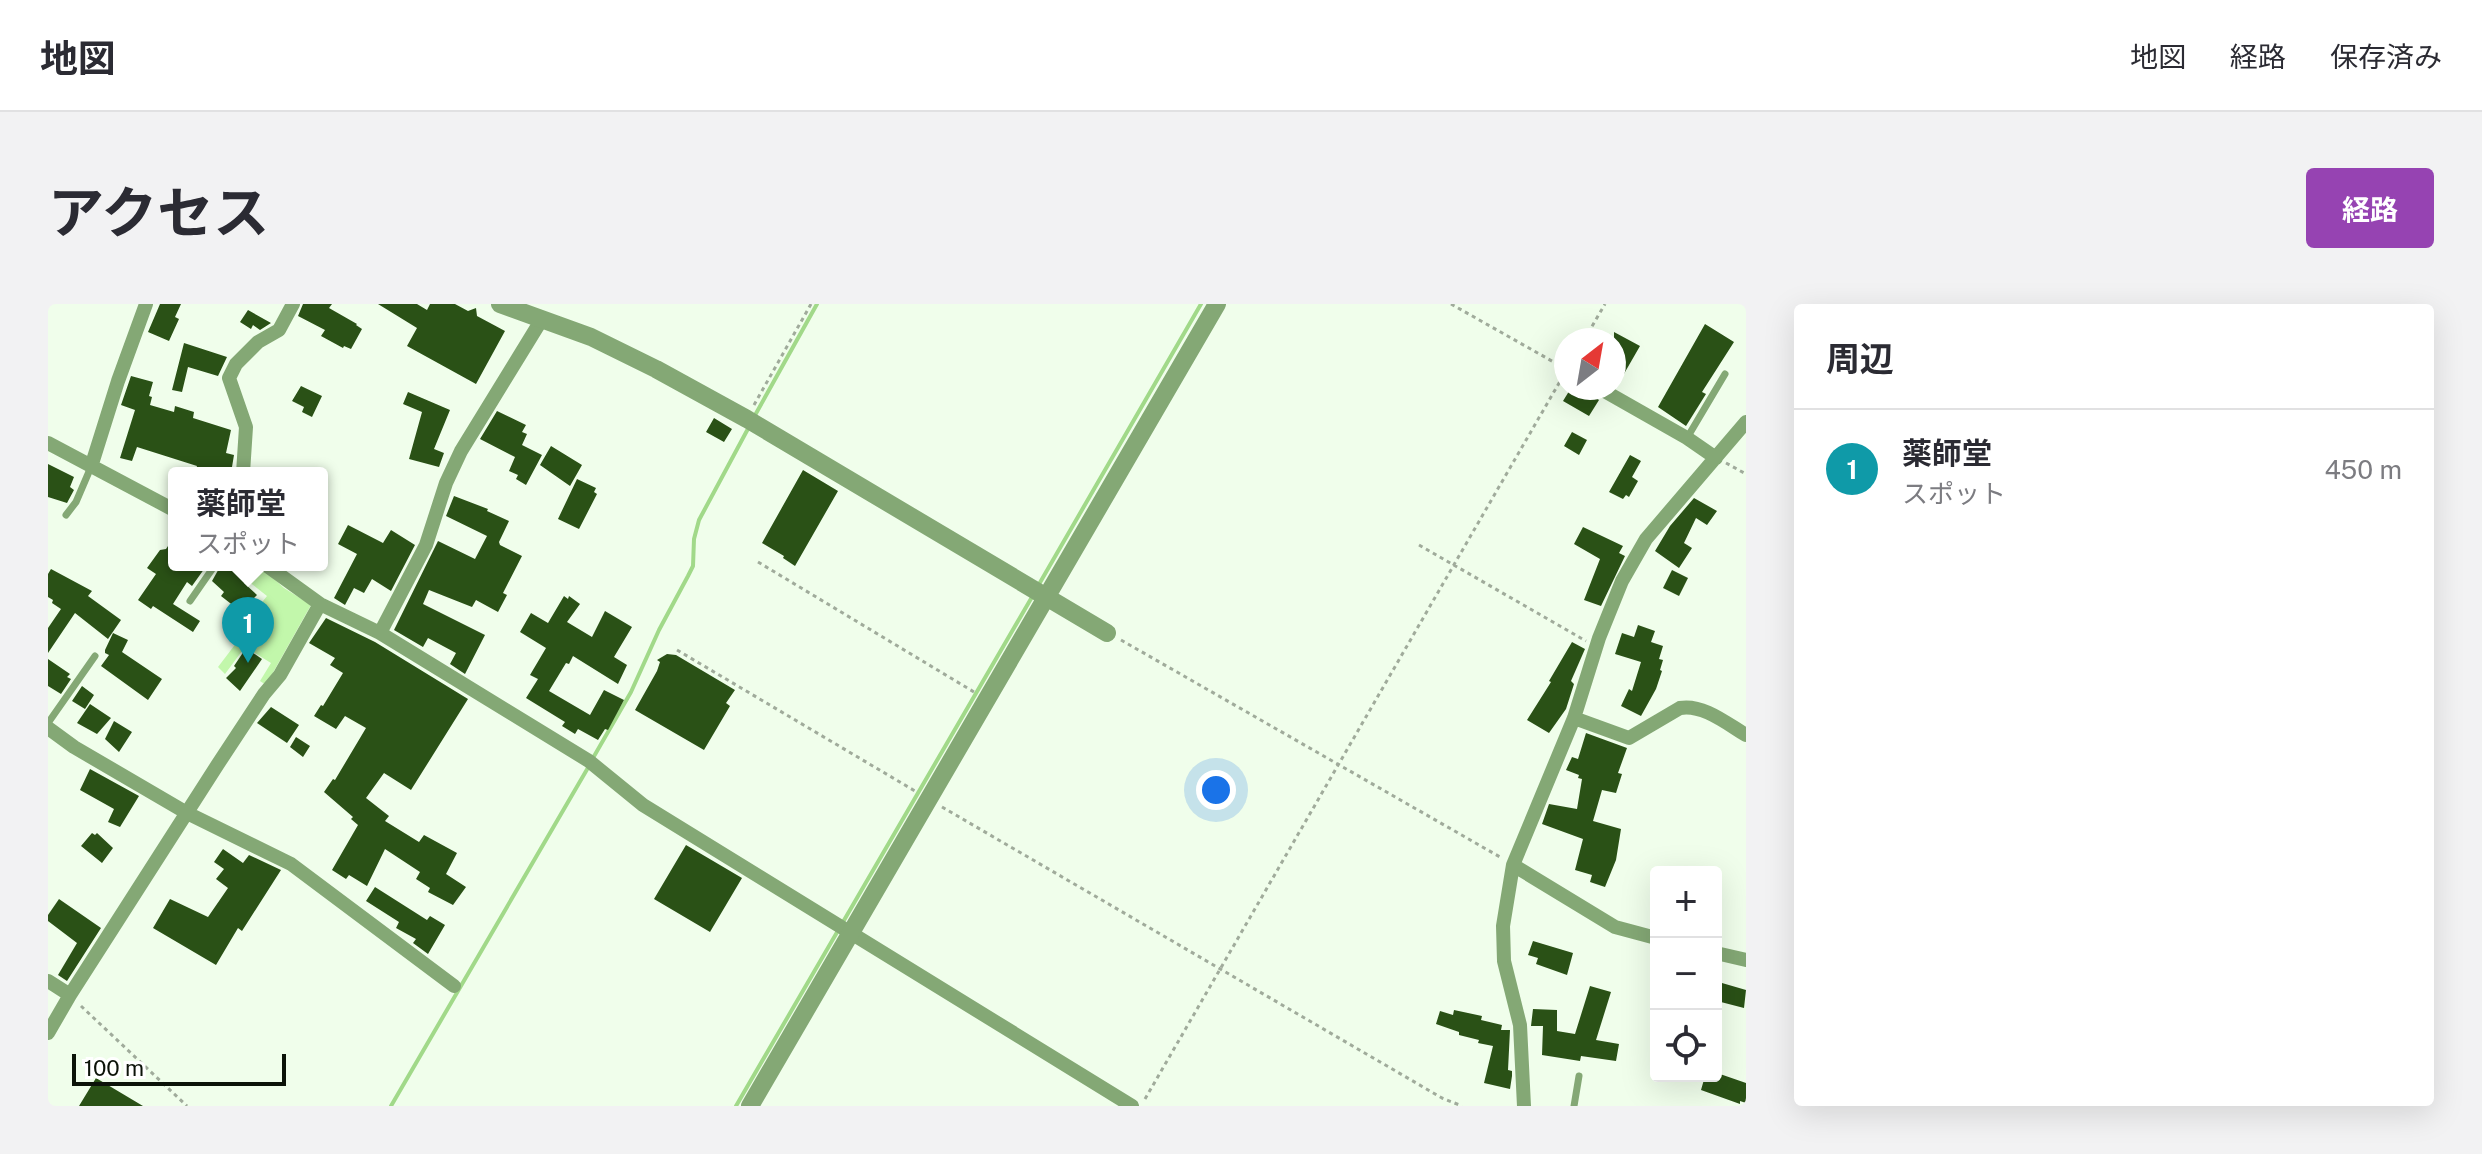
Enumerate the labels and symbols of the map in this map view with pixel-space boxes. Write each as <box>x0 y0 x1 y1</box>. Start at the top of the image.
north arrow <box>1554 328 1626 400</box>
pin: 1 <box>222 597 274 663</box>
your location <box>1196 770 1236 810</box>
scale bar <box>72 1050 286 1086</box>

